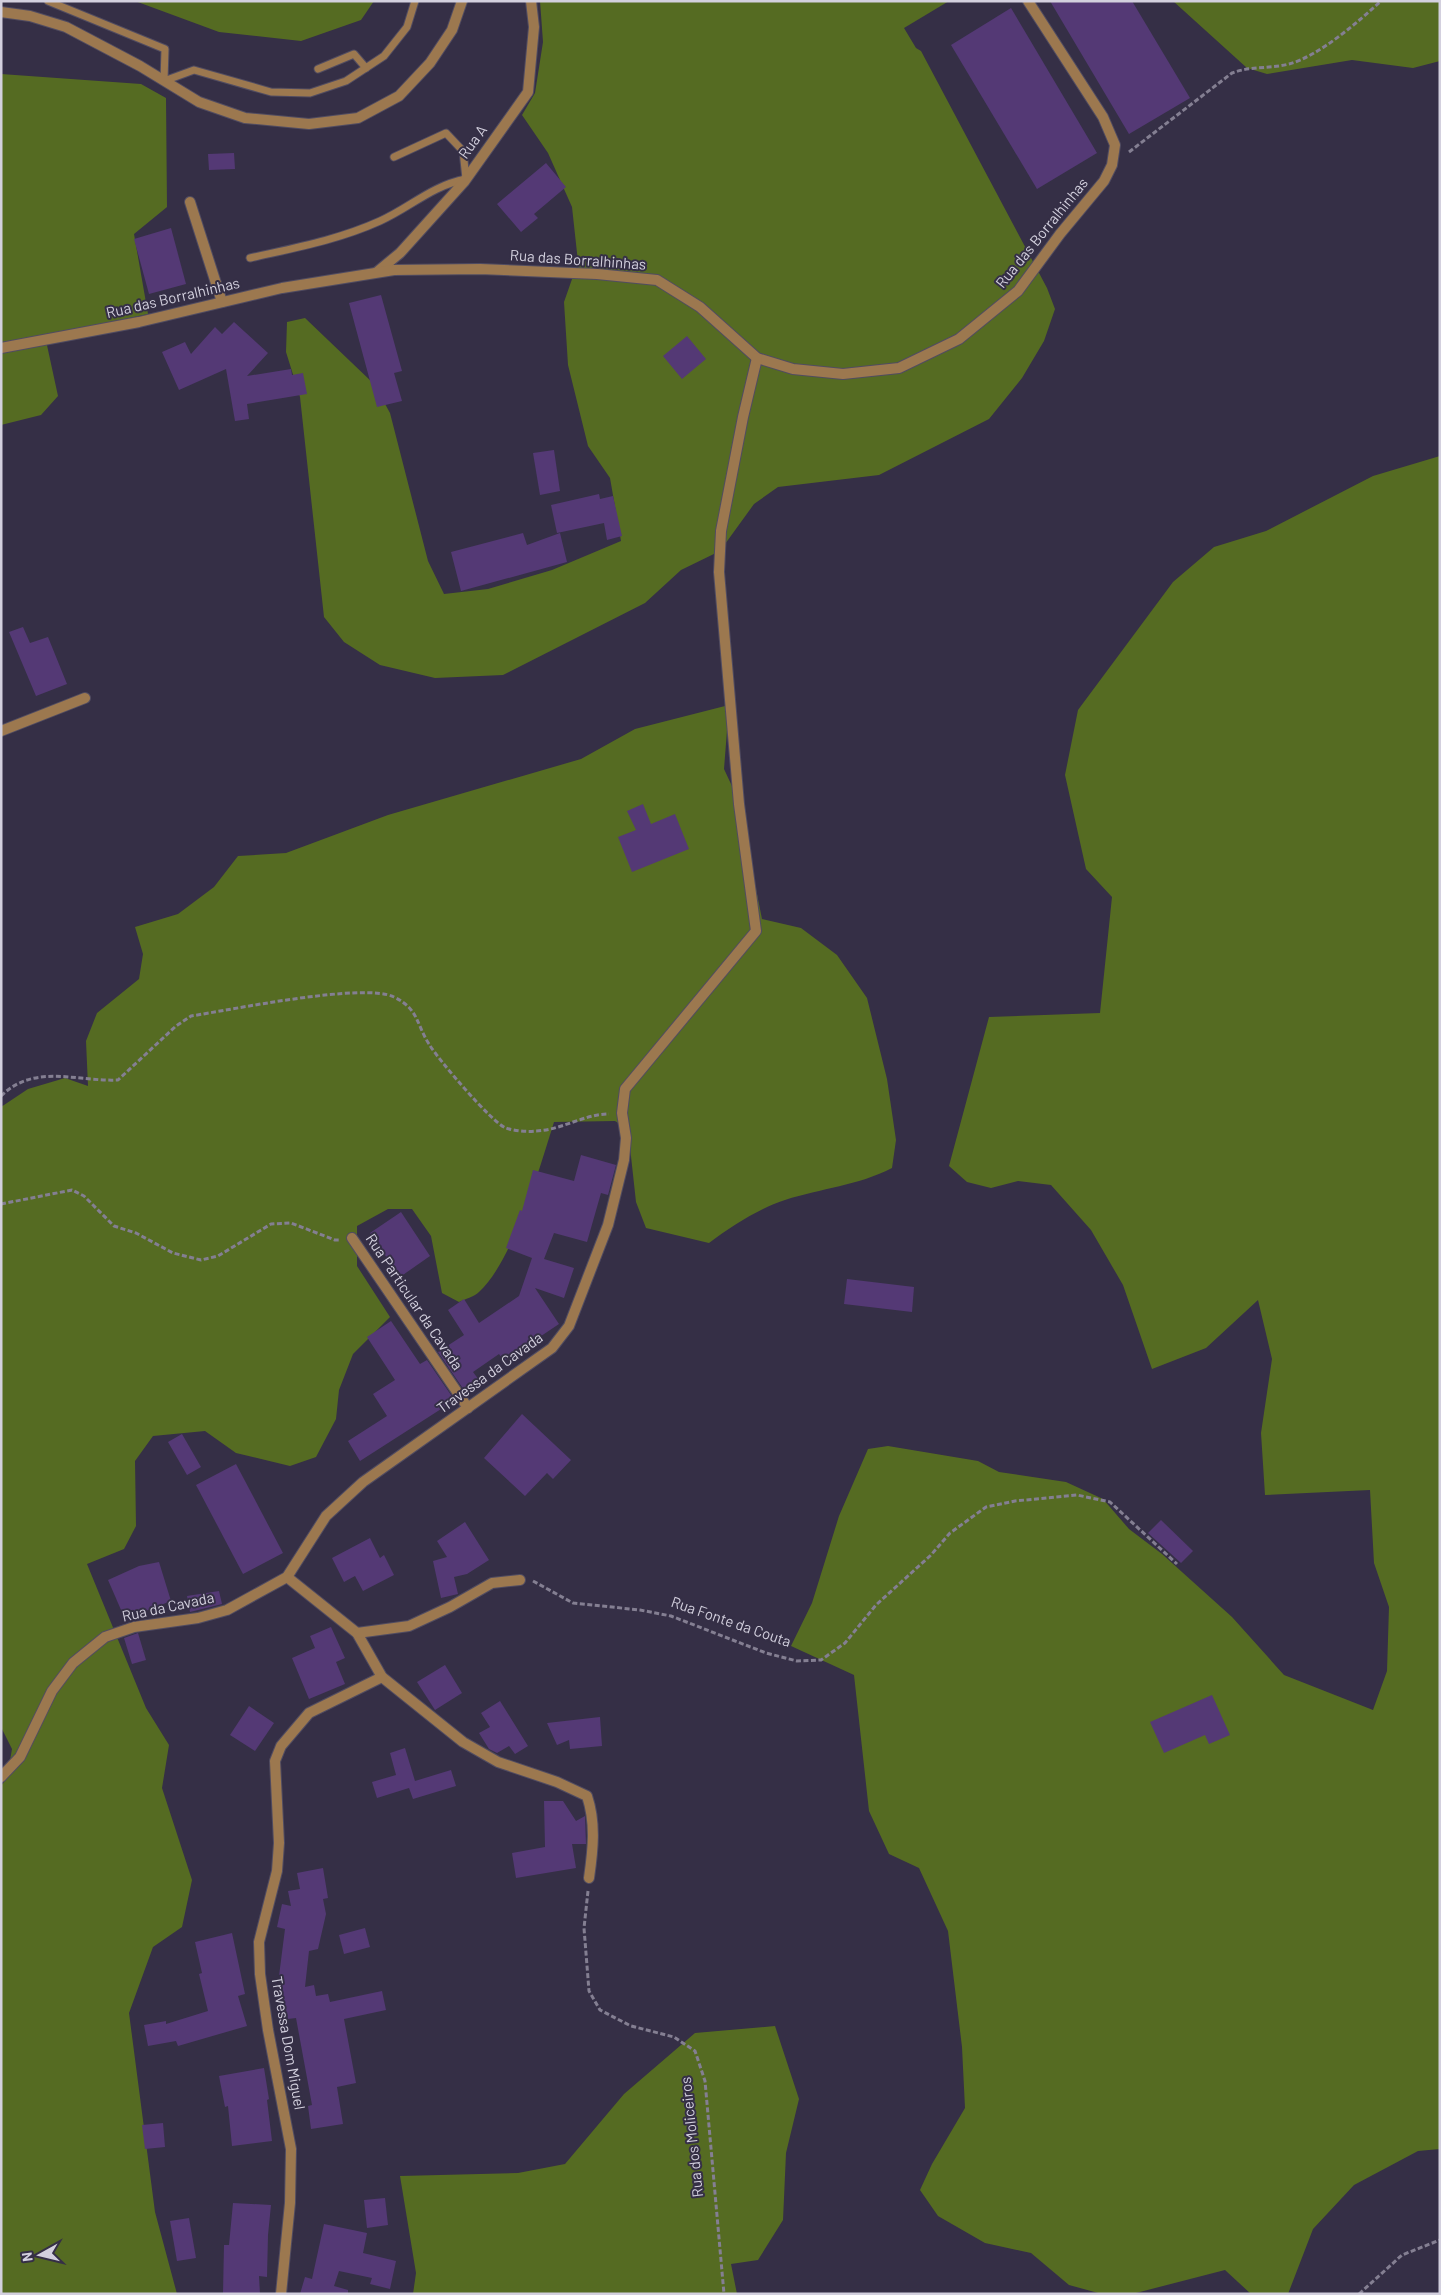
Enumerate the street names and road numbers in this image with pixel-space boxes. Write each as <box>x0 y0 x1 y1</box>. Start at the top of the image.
street label: Rua A <box>454 121 490 162</box>
street label: Rua das Borralhinhas <box>991 174 1091 291</box>
street label: Rua das Borralhinhas <box>509 245 647 273</box>
street label: Rua das Borralhinhas <box>104 273 241 321</box>
street label: Rua Particular da Cavada <box>362 1230 467 1373</box>
street label: Travessa da Cavada <box>433 1328 546 1417</box>
street label: Rua da Cavada <box>120 1587 216 1625</box>
street label: Rua Fonte da Couta <box>669 1592 794 1650</box>
street label: Travessa Dom Miguel <box>268 1975 310 2111</box>
street label: Rua dos Moliceiros <box>676 2076 706 2198</box>

